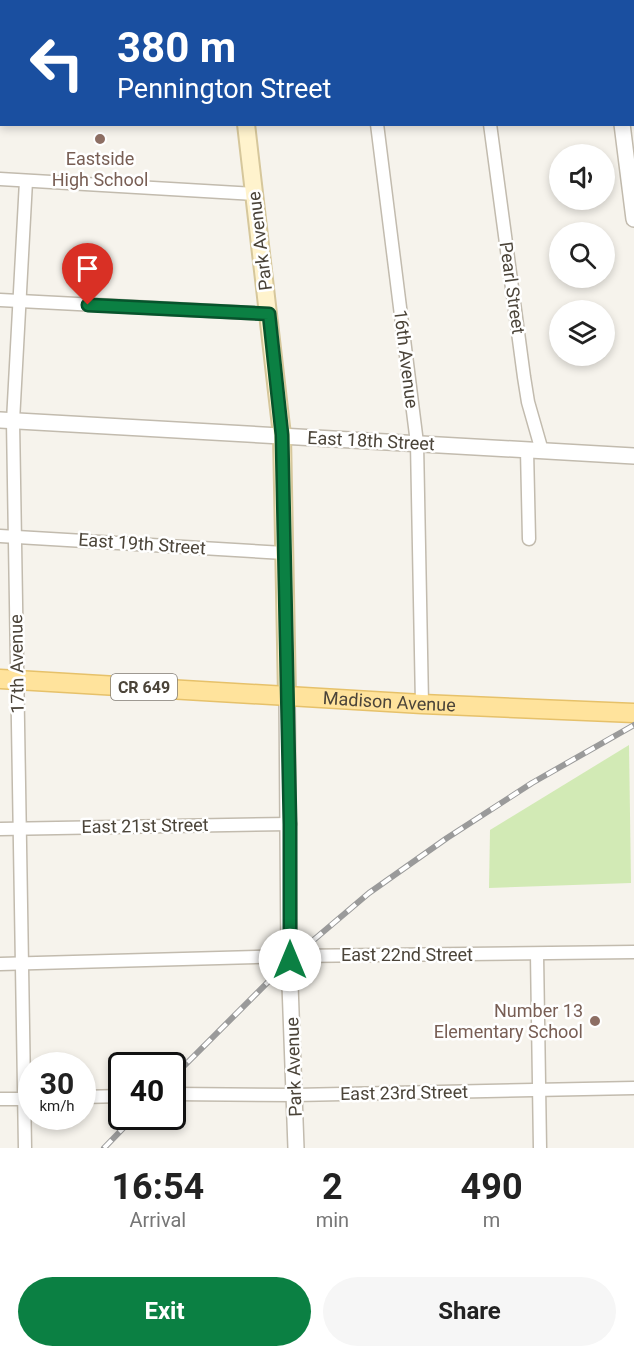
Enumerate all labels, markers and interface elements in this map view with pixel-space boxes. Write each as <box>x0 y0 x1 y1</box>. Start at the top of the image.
text: 380 m <box>117 23 236 72</box>
icon: left <box>18 24 96 102</box>
text: Pennington Street <box>117 73 331 105</box>
marker: Eastside High School <box>93 132 107 146</box>
map controls <box>549 144 615 366</box>
button: sound <box>549 144 615 210</box>
place label: Eastside High School <box>52 148 148 190</box>
street label: Park Avenue <box>243 190 276 292</box>
button: search <box>549 222 615 288</box>
street label: Pearl Street <box>496 240 529 336</box>
pin <box>62 243 113 305</box>
icon: arrive <box>71 252 104 285</box>
button: layers <box>549 300 615 366</box>
street label: 16th Avenue <box>390 308 423 410</box>
street label: East 18th Street <box>307 427 435 454</box>
street label: East 19th Street <box>78 529 207 558</box>
street label: 17th Avenue <box>5 614 28 714</box>
road number: CR 649 <box>111 674 177 700</box>
street label: Madison Avenue <box>322 687 456 715</box>
street label: East 21st Street <box>81 814 209 837</box>
position arrow <box>258 928 322 992</box>
street label: East 22nd Street <box>341 944 473 965</box>
place label: Number 13 Elementary School <box>434 1000 583 1042</box>
marker: Number 13 Elementary School <box>588 1014 602 1028</box>
street label: Park Avenue <box>281 1017 306 1117</box>
speed limit sign: 40 <box>108 1052 186 1130</box>
text: 30 <box>40 1066 74 1101</box>
street label: East 23rd Street <box>340 1081 468 1104</box>
text: km/h <box>39 1097 75 1115</box>
text: 16:54 <box>111 1166 204 1208</box>
text: 2 <box>322 1166 343 1208</box>
text: 490 <box>461 1166 523 1208</box>
text: Arrival <box>129 1208 186 1232</box>
text: min <box>316 1208 349 1232</box>
text: m <box>483 1208 500 1232</box>
button: Exit <box>18 1277 311 1346</box>
button: Share <box>323 1277 616 1346</box>

